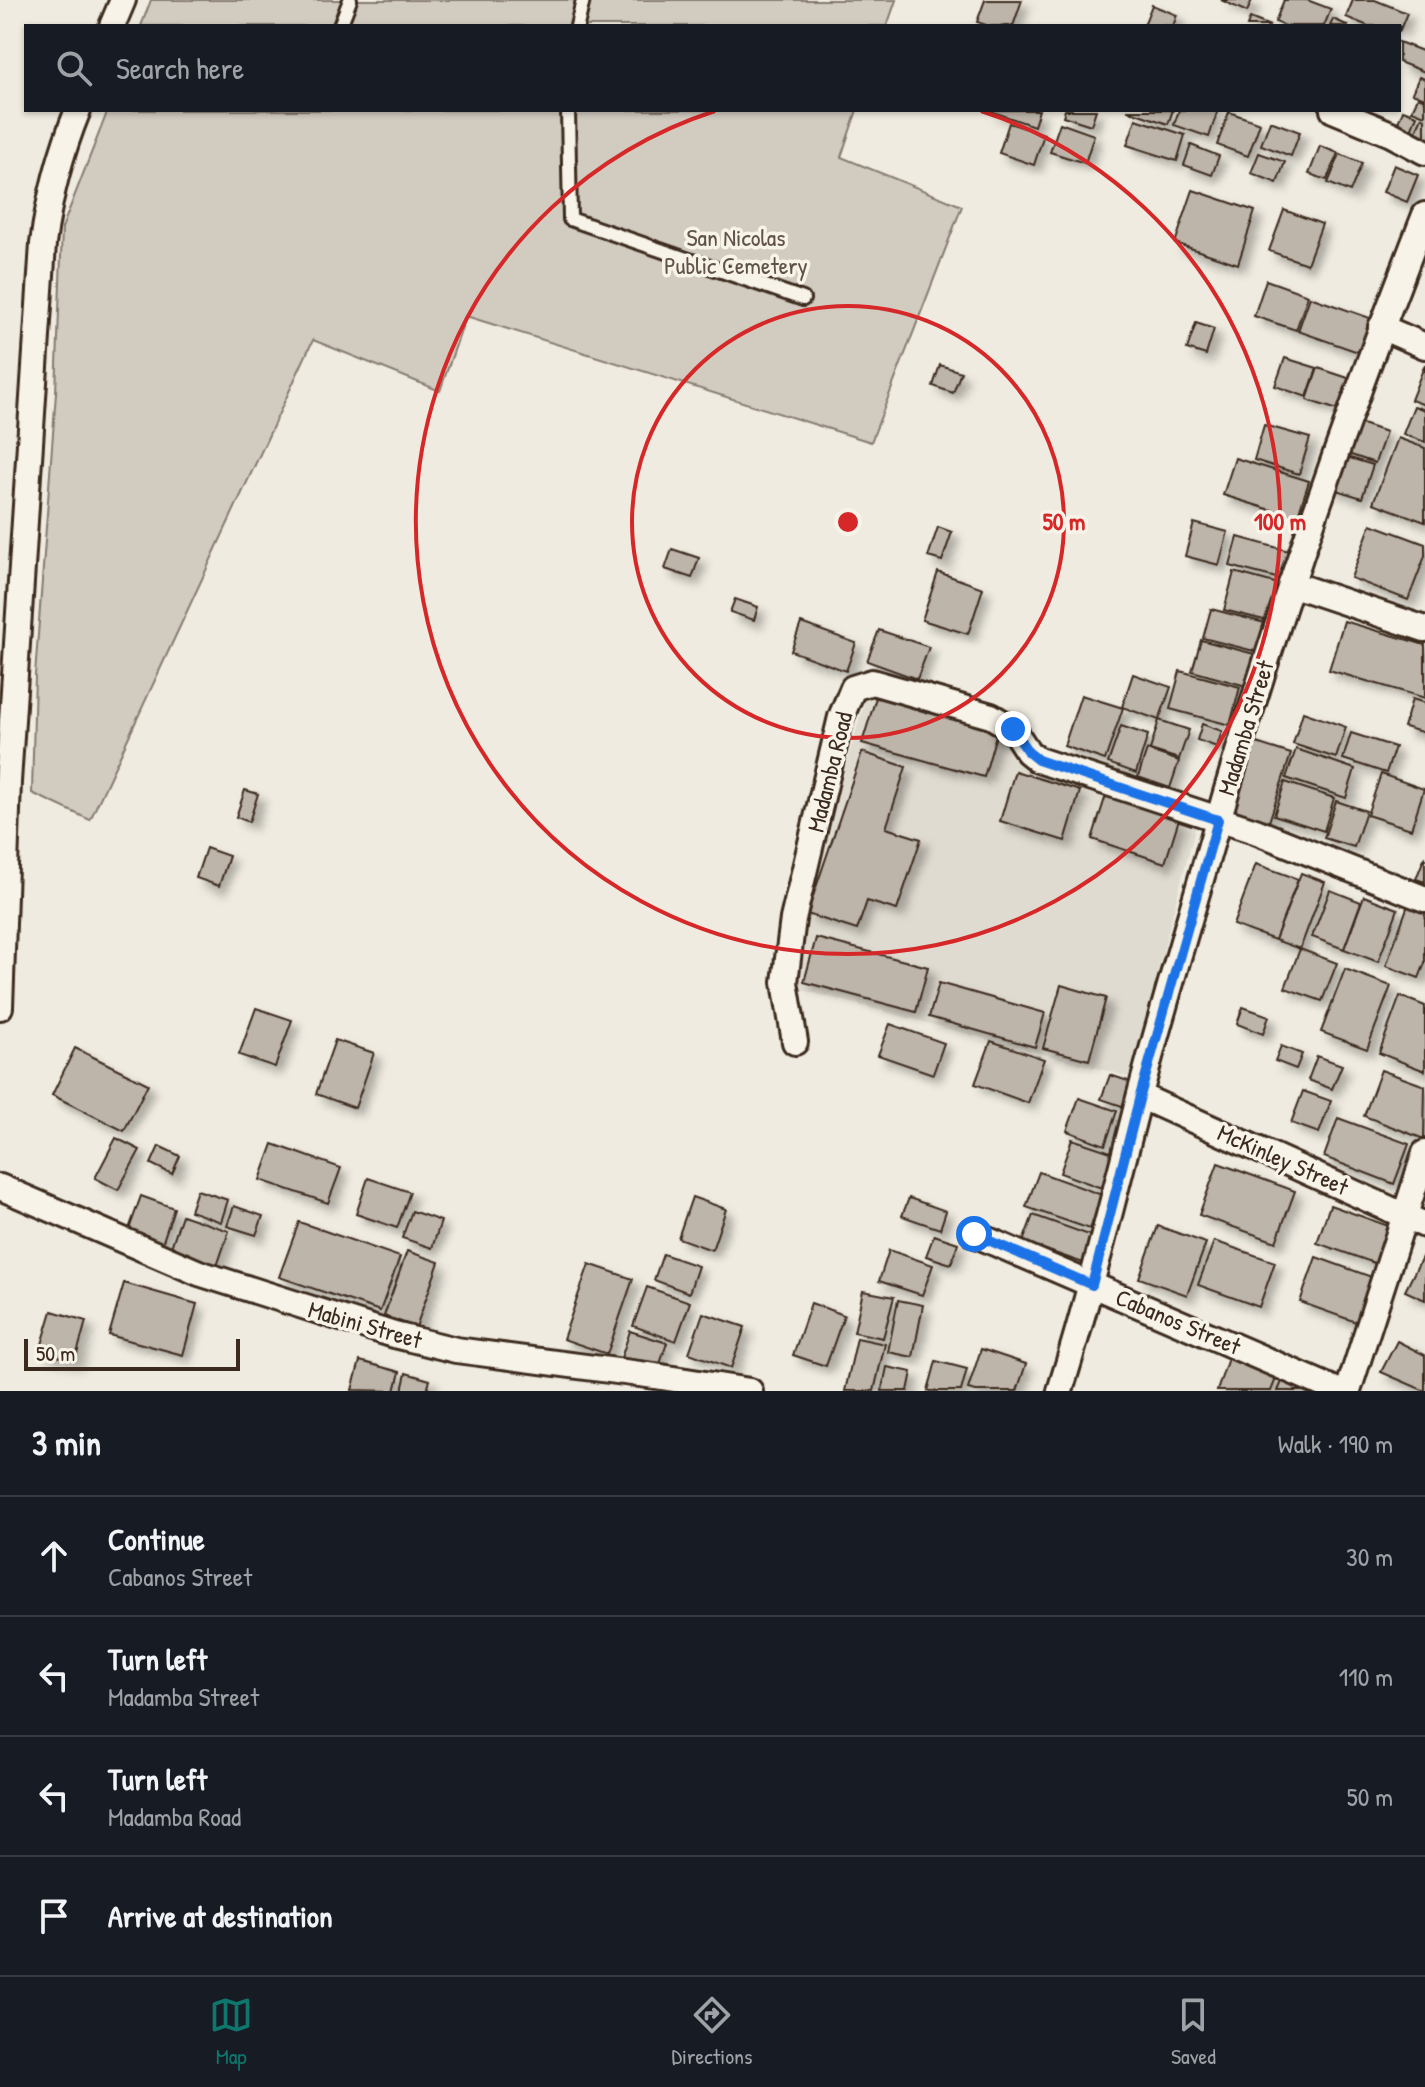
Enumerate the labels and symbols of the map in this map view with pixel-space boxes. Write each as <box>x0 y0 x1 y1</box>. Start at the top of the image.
park label: San Nicolas Public Cemetery <box>664 221 808 281</box>
text: 50 m <box>1043 505 1085 537</box>
text: 100 m <box>1254 505 1306 537</box>
centre of rings <box>834 508 862 536</box>
street label: Madamba Street <box>1209 656 1281 799</box>
street label: Madamba Road <box>799 708 859 835</box>
route end <box>995 711 1031 747</box>
street label: McKinley Street <box>1213 1116 1354 1202</box>
route start <box>956 1216 992 1252</box>
street label: Cabanos Street <box>1111 1280 1247 1362</box>
street label: Mabini Street <box>305 1293 426 1356</box>
scale bar <box>24 1335 240 1371</box>

